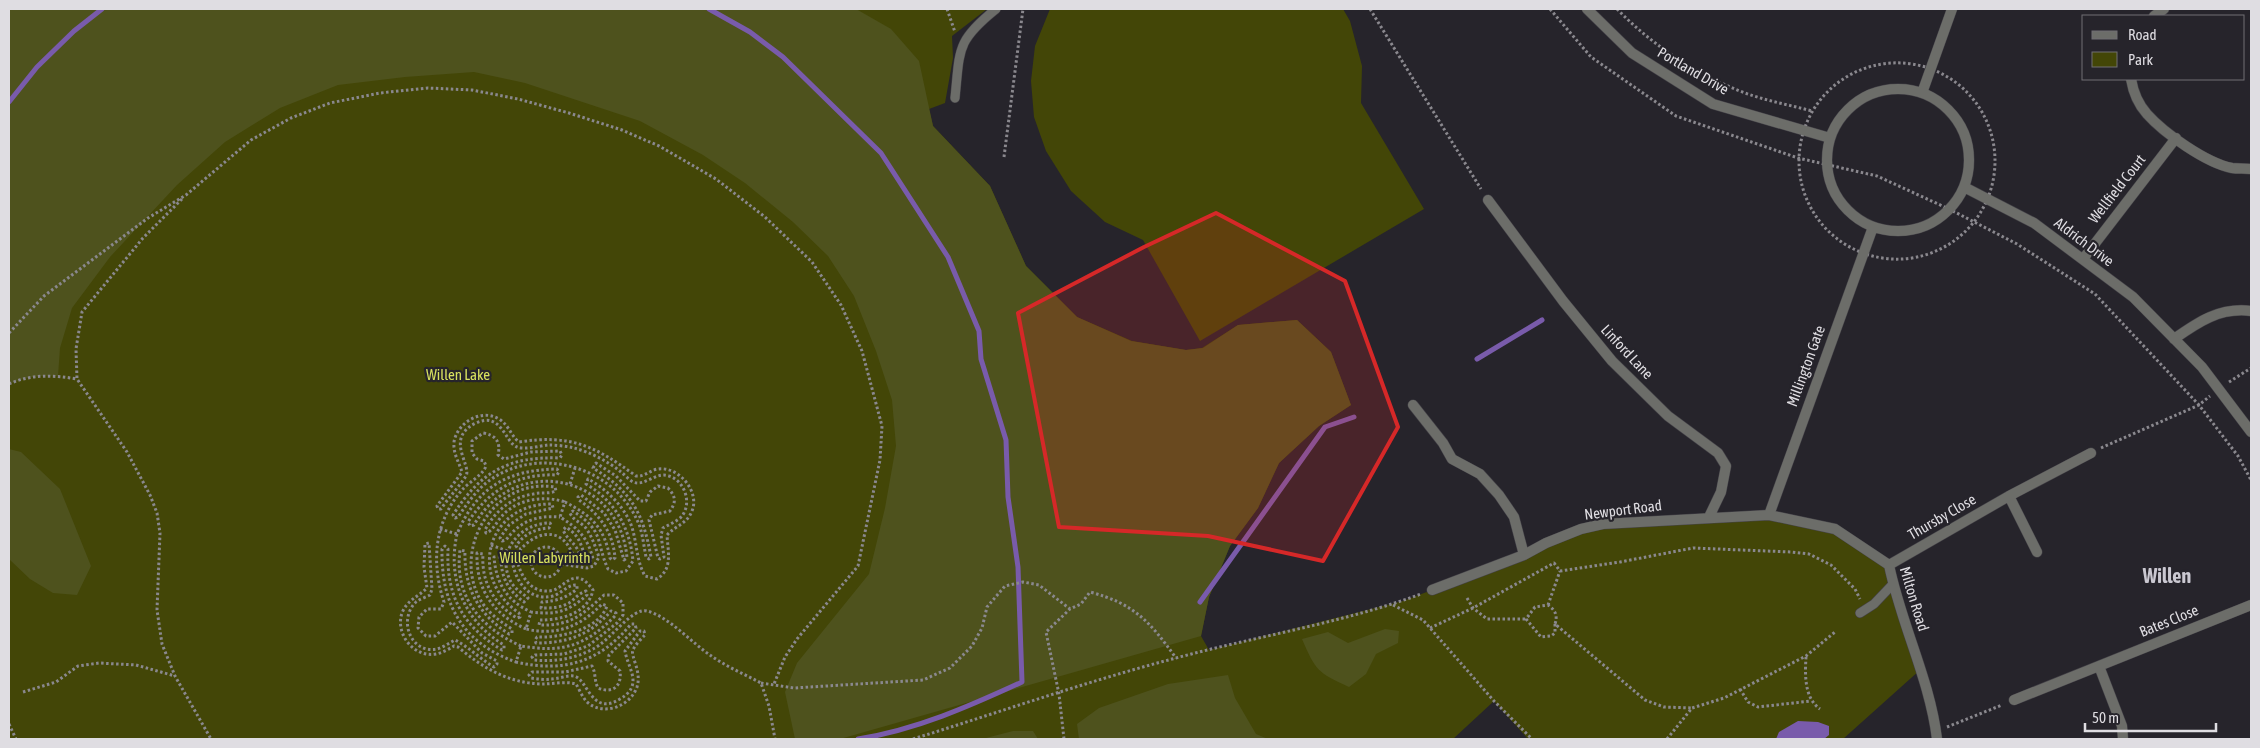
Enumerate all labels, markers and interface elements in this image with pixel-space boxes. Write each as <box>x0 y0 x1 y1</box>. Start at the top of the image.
legend <box>2082 15 2245 80</box>
text: Road <box>2128 26 2157 43</box>
street label: Portland Drive <box>1655 43 1732 98</box>
text: Park <box>2128 51 2153 68</box>
street label: Wellfield Court <box>2085 151 2149 226</box>
street label: Aldrich Drive <box>2051 214 2118 270</box>
street label: Linford Lane <box>1598 321 1657 383</box>
street label: Millington Gate <box>1783 323 1828 409</box>
park label: Willen Lake <box>426 366 490 383</box>
street label: Thursby Close <box>1905 490 1979 543</box>
street label: Newport Road <box>1583 496 1663 523</box>
park label: Willen Labyrinth <box>500 549 590 566</box>
street label: Milton Road <box>1897 564 1932 633</box>
district label: Willen <box>2142 564 2191 587</box>
street label: Bates Close <box>2137 601 2201 640</box>
scale bar <box>2085 700 2216 732</box>
text: 50 m <box>2092 709 2119 726</box>

